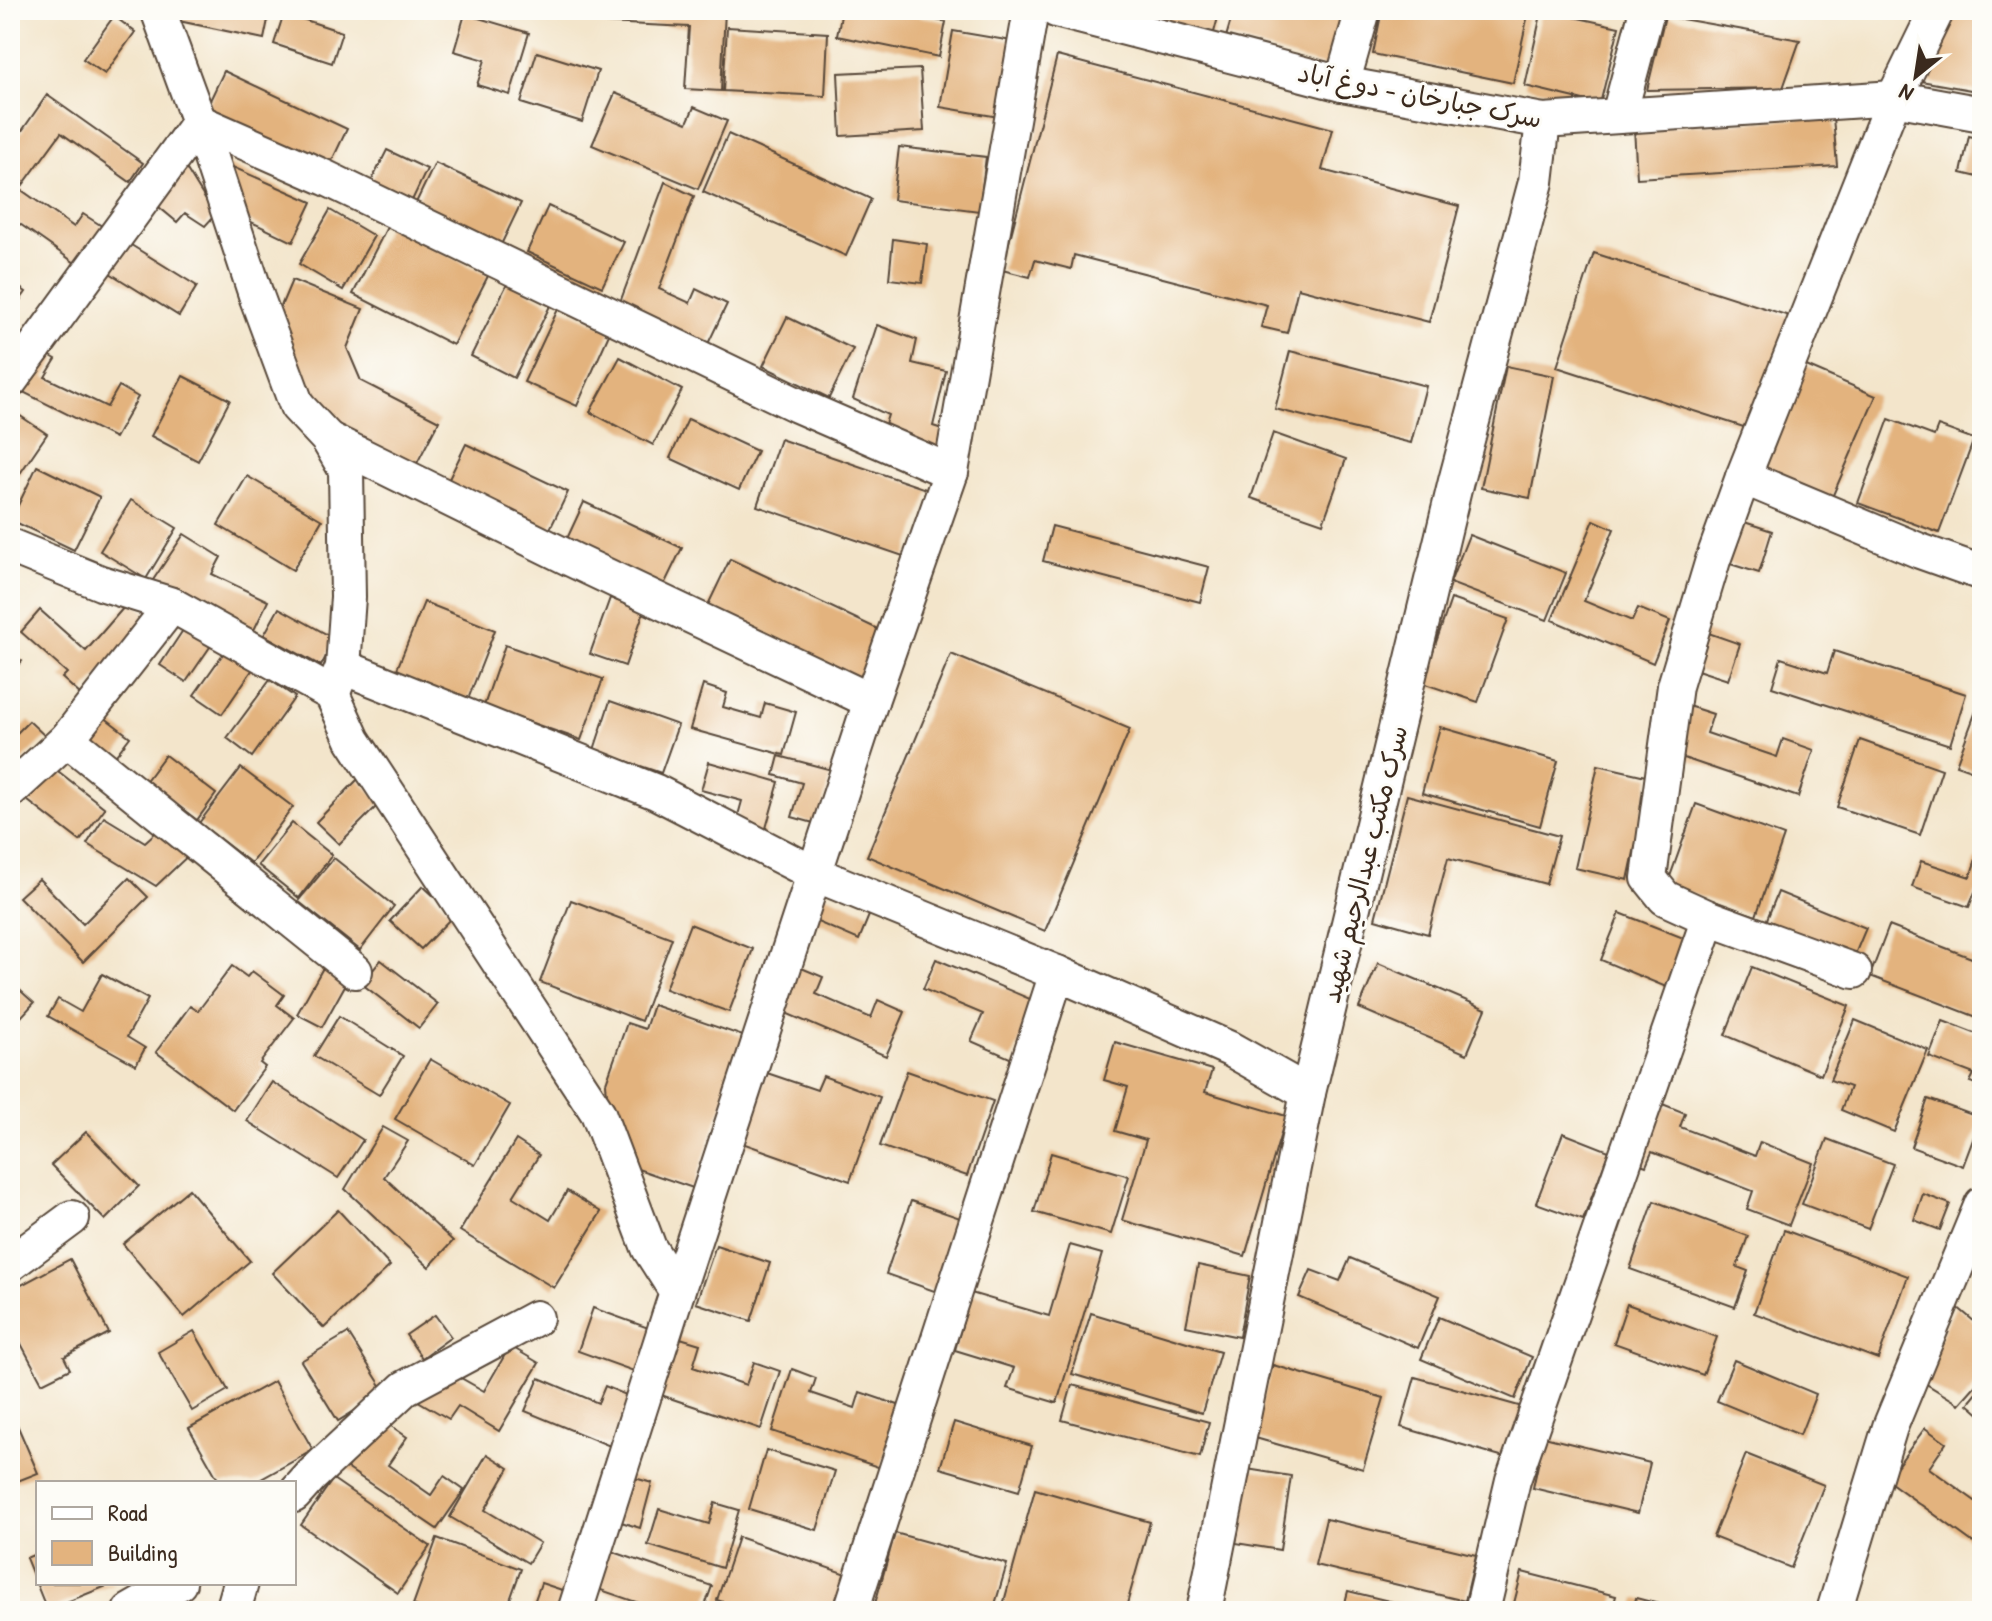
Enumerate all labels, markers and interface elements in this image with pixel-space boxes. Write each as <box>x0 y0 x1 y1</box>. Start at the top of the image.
north arrow <box>1876 36 1956 116</box>
street label: سرک جبارخان - دوغ آباد <box>1295 54 1545 137</box>
text: N <box>1893 77 1919 109</box>
street label: سرک مکتب عبدالرحیم شهید <box>1313 722 1418 1007</box>
legend <box>36 1481 296 1585</box>
text: Road <box>108 1496 147 1528</box>
text: Building <box>108 1536 178 1568</box>

